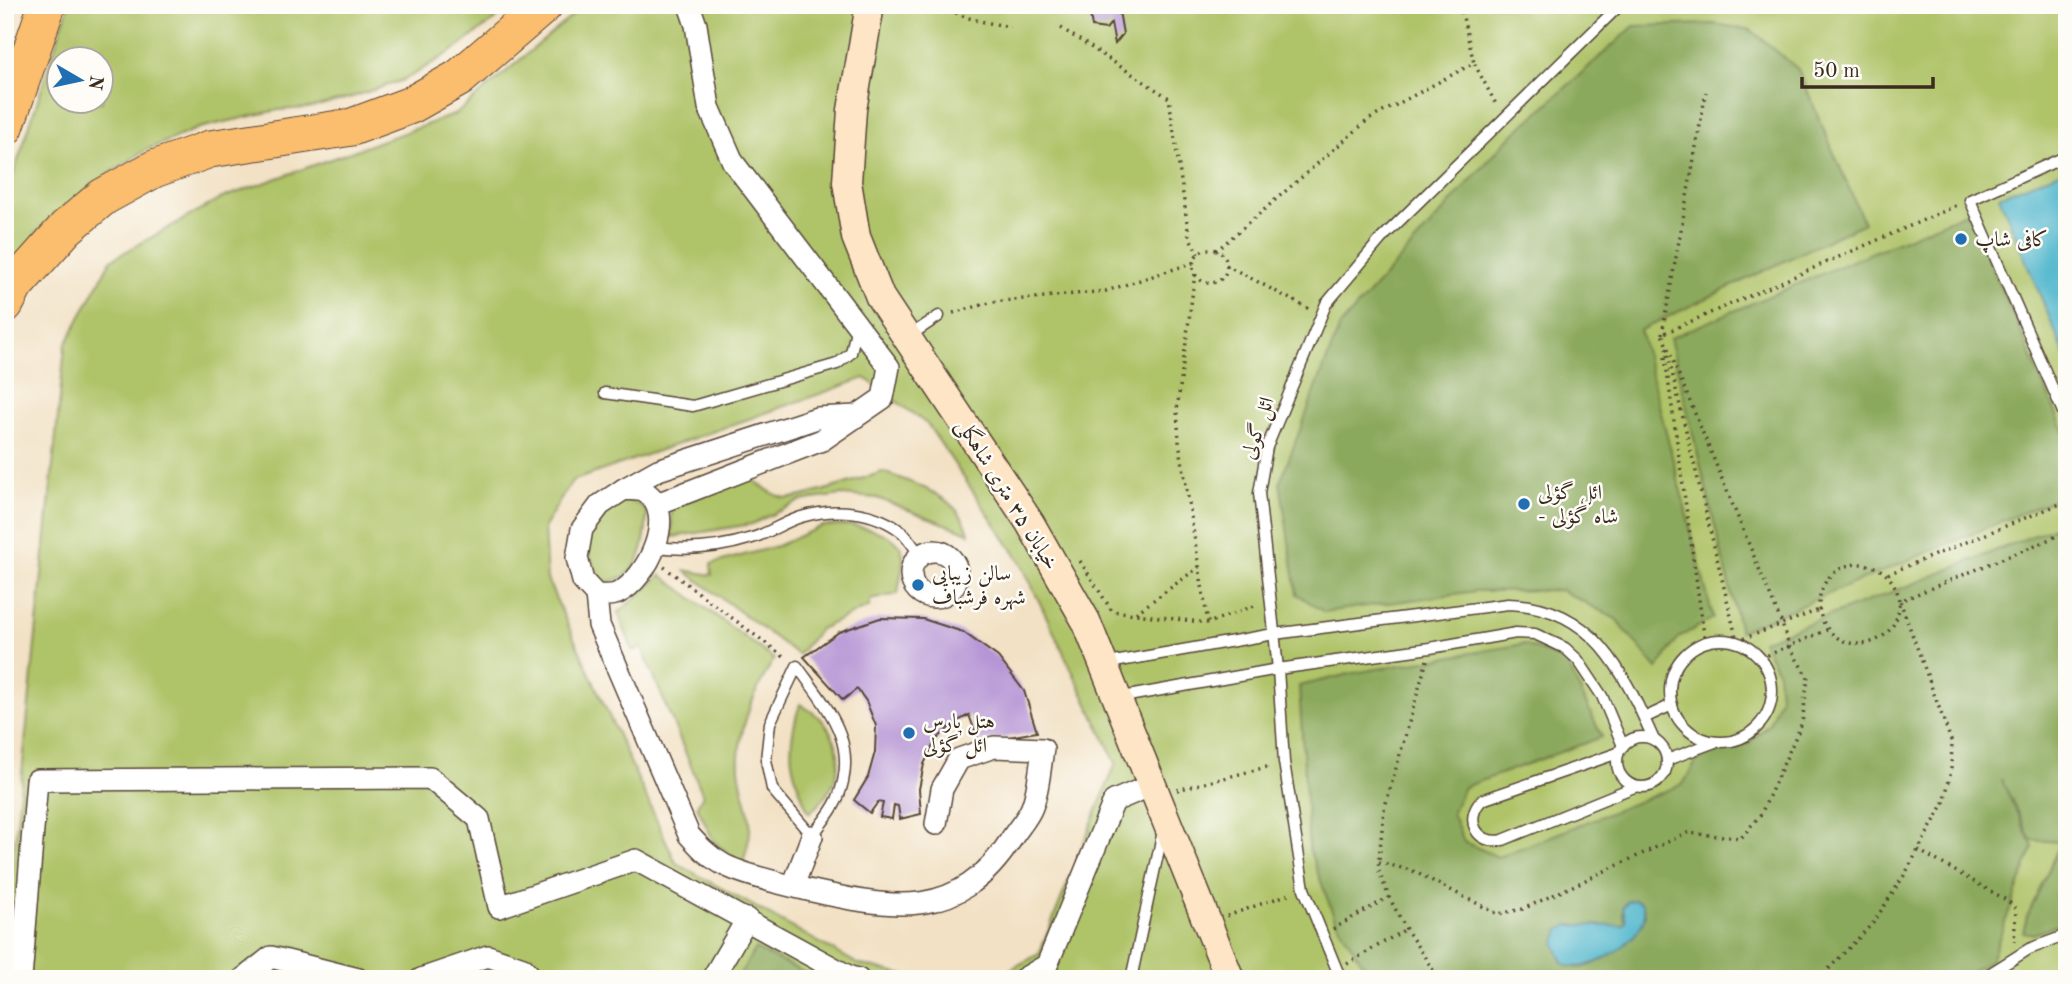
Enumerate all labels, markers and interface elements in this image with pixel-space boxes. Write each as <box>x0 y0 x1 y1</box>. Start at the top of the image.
north arrow <box>46 46 116 116</box>
scale bar <box>1802 46 1934 90</box>
text: 50 m <box>1813 61 1860 82</box>
text: N <box>84 74 105 91</box>
place label: کافی شاپ <box>1975 229 2048 253</box>
marker: کافی شاپ <box>1953 231 1969 247</box>
street label: ائل گولی <box>1235 394 1282 463</box>
street label: خیابان ۳۵ متری شاهگلی <box>948 413 1065 576</box>
place label: ائل گؤلی - شاه گؤلی <box>1538 480 1618 529</box>
marker: ائل گؤلی - شاه گؤلی <box>1516 496 1532 512</box>
place label: سالن زیبایی شهره فرشباف <box>932 564 1026 611</box>
marker: سالن زیبایی شهره فرشباف <box>910 577 926 593</box>
place label: هتل پارس ائل گؤلی <box>923 712 995 760</box>
marker: هتل پارس ائل گؤلی <box>901 725 917 741</box>

